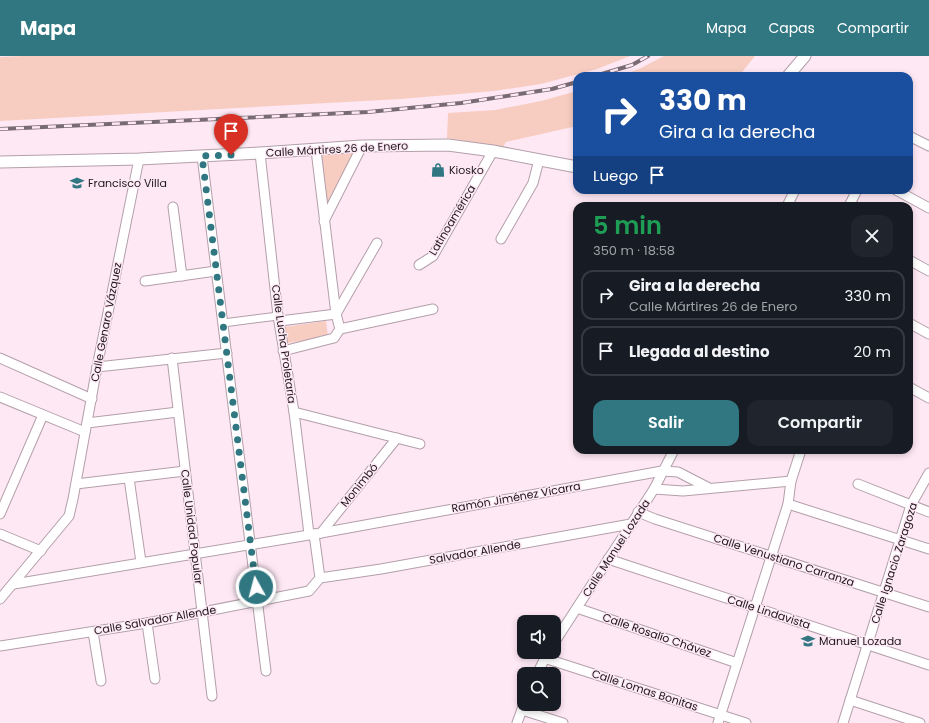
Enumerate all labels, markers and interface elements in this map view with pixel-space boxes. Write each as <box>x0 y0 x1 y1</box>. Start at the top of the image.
text: Mapa <box>20 15 76 42</box>
text: Mapa <box>706 18 746 38</box>
text: Capas <box>768 18 815 38</box>
text: Compartir <box>837 18 909 38</box>
text: 330 m <box>659 81 747 120</box>
icon: right <box>593 88 645 140</box>
pin <box>214 114 248 155</box>
text: Gira a la derecha <box>659 119 815 144</box>
icon: arrive <box>220 120 242 142</box>
street label: Calle Mártires 26 de Enero <box>265 137 409 161</box>
shop icon: Kiosko <box>430 162 446 178</box>
place label: Kiosko <box>449 162 484 178</box>
icon: arrive <box>646 164 668 186</box>
text: Luego <box>593 165 638 186</box>
school or university icon: Francisco Villa <box>69 175 85 191</box>
place label: Francisco Villa <box>88 175 167 191</box>
street label: Latinoamérica <box>425 182 479 258</box>
text: 5 min <box>593 209 662 242</box>
button: close <box>851 215 893 257</box>
text: 350 m · 18:58 <box>593 241 675 260</box>
street label: Calle Genaro Vázquez <box>87 261 125 383</box>
text: Gira a la derecha <box>629 275 760 296</box>
street label: Calle Lucha Proletaria <box>268 284 300 404</box>
icon: right <box>595 284 617 306</box>
text: 330 m <box>844 285 891 306</box>
text: Calle Mártires 26 de Enero <box>629 297 797 316</box>
icon: arrive <box>595 340 617 362</box>
text: Llegada al destino <box>629 341 770 362</box>
text: 20 m <box>853 341 891 362</box>
button: Salir <box>593 400 739 446</box>
button: Compartir <box>747 400 893 446</box>
street label: Monimbó <box>336 460 382 510</box>
street label: Calle Unidad Popular <box>177 469 207 585</box>
street label: Ramón Jiménez Vicarra <box>450 478 582 516</box>
street label: Calle Manuel Lozada <box>578 496 654 600</box>
street label: Calle Ignacio Zaragoza <box>867 500 921 626</box>
street label: Calle Venustiano Carranza <box>711 530 857 590</box>
street label: Salvador Allende <box>428 536 522 568</box>
position arrow <box>235 566 277 608</box>
street label: Calle Lindavista <box>725 591 813 633</box>
street label: Calle Salvador Allende <box>93 601 218 639</box>
street label: Calle Rosalío Chávez <box>600 609 714 661</box>
map controls <box>517 615 561 711</box>
button: sound <box>517 615 561 659</box>
school or university icon: Manuel Lozada <box>800 633 816 649</box>
place label: Manuel Lozada <box>819 633 902 649</box>
street label: Calle Lomas Bonitas <box>590 665 701 715</box>
button: search <box>517 667 561 711</box>

